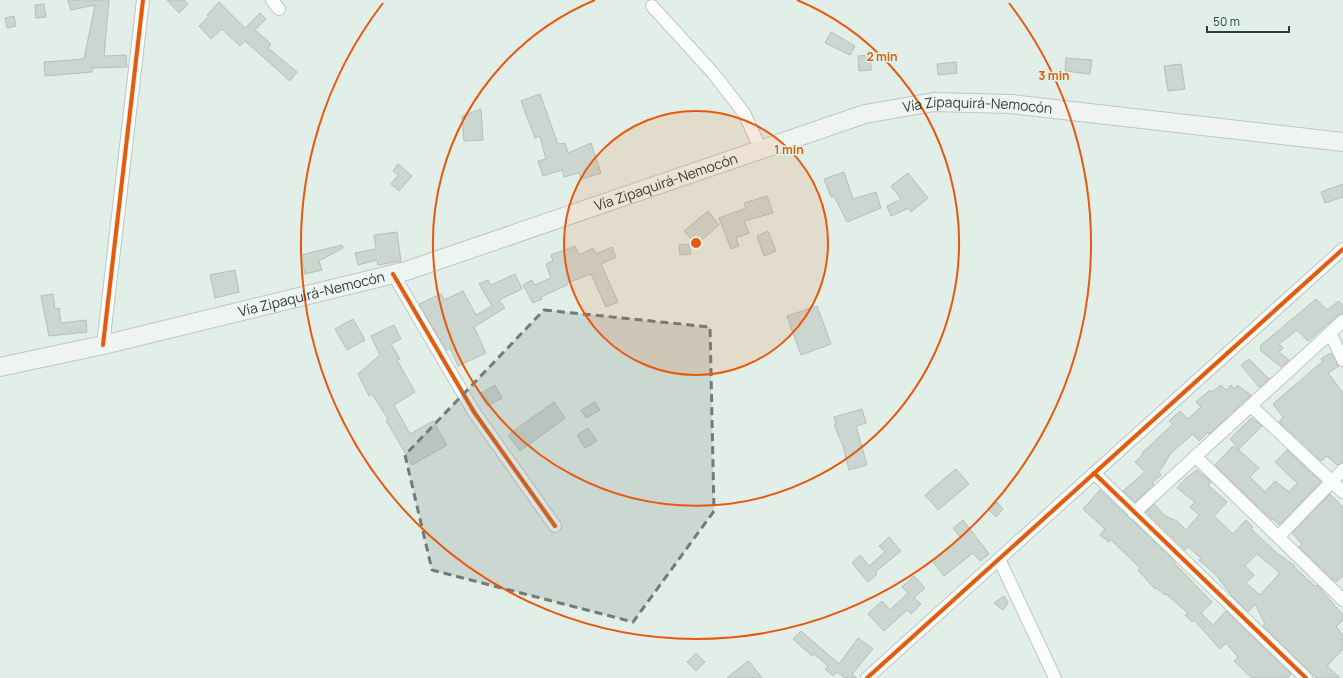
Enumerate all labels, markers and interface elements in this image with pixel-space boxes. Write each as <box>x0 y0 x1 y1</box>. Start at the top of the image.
scale bar <box>1207 8 1289 34</box>
text: 50 m <box>1213 13 1240 30</box>
text: 2 min <box>866 48 898 65</box>
text: 3 min <box>1038 67 1070 84</box>
street label: Vía Zipaquirá-Nemocón <box>901 92 1054 118</box>
text: 1 min <box>774 141 804 158</box>
street label: Vía Zipaquirá-Nemocón <box>592 148 740 215</box>
centre of rings <box>689 236 703 250</box>
street label: Vía Zipaquirá-Nemocón <box>236 267 387 321</box>

